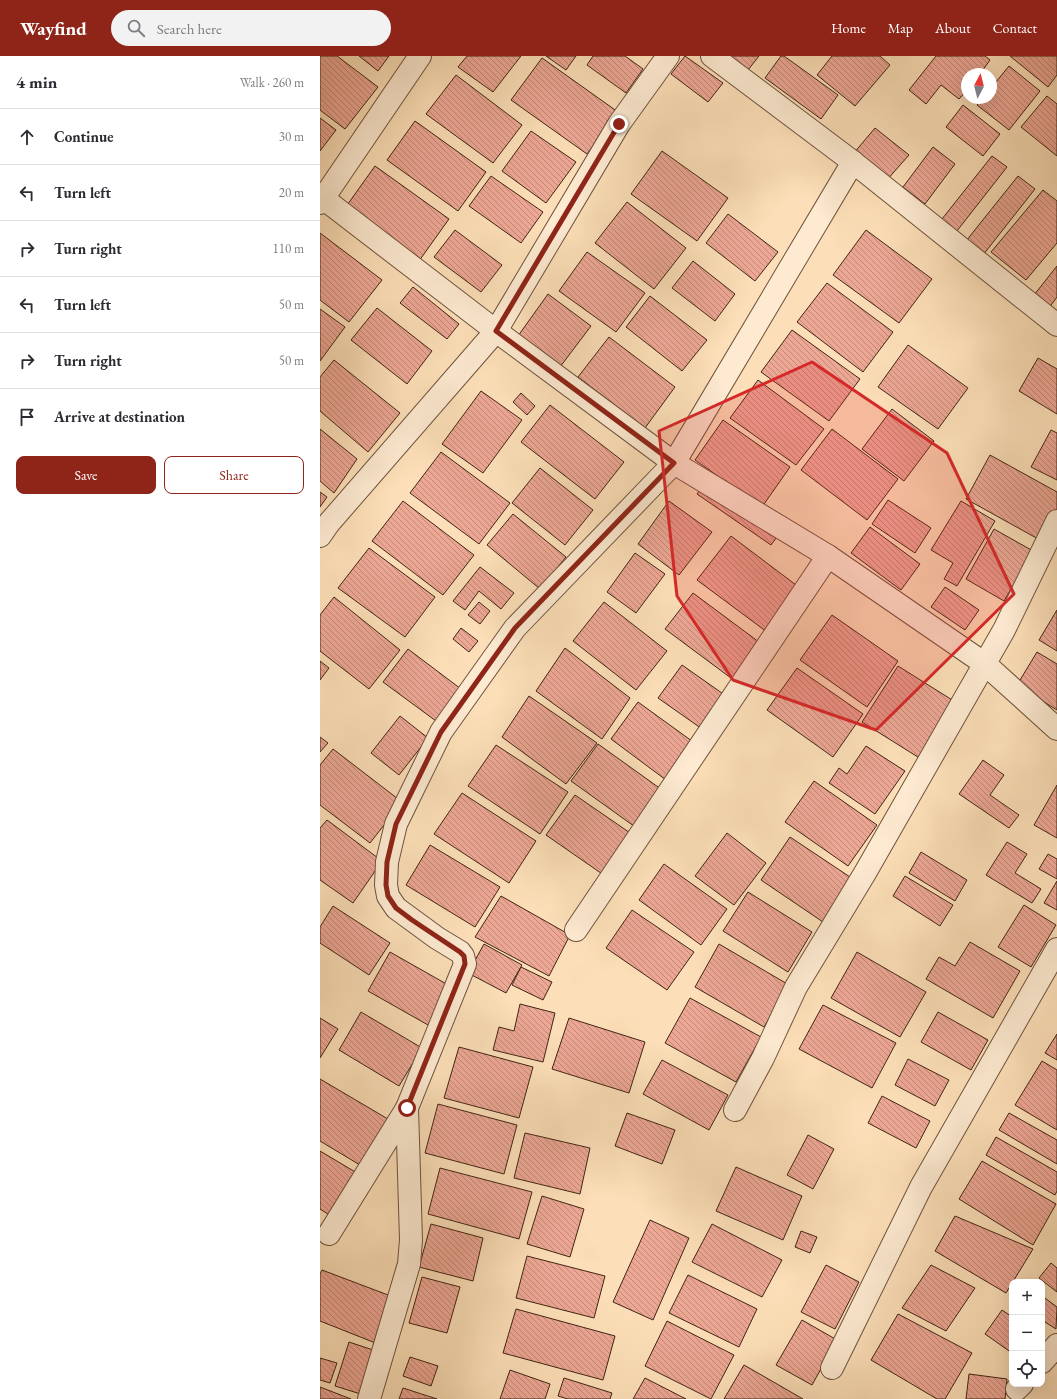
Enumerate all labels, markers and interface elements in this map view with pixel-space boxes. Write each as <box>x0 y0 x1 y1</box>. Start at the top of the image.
search box <box>111 10 391 46</box>
text: Wayfind <box>20 16 87 41</box>
icon: search <box>125 17 147 39</box>
text: Search here <box>157 19 222 38</box>
text: Home <box>831 19 866 37</box>
text: Map <box>888 19 913 37</box>
text: About <box>935 19 971 37</box>
text: Contact <box>993 19 1037 37</box>
north arrow <box>961 68 997 104</box>
text: 4 min <box>16 71 57 93</box>
text: Walk · 260 m <box>240 74 304 91</box>
route end <box>610 115 628 133</box>
icon: ahead <box>16 126 38 148</box>
text: Continue <box>54 127 114 146</box>
text: 30 m <box>279 128 304 145</box>
icon: left <box>16 182 38 204</box>
text: Turn left <box>54 183 111 202</box>
text: 20 m <box>279 184 304 201</box>
icon: right <box>16 238 38 260</box>
text: Turn right <box>54 239 122 258</box>
text: 110 m <box>273 240 304 257</box>
icon: left <box>16 294 38 316</box>
text: Turn left <box>54 295 111 314</box>
text: 50 m <box>279 296 304 313</box>
icon: right <box>16 350 38 372</box>
text: Turn right <box>54 351 122 370</box>
text: 50 m <box>279 352 304 369</box>
icon: arrive <box>16 406 38 428</box>
text: Arrive at destination <box>54 407 185 426</box>
button: Save <box>16 456 156 494</box>
button: Share <box>164 456 304 494</box>
route start <box>398 1099 416 1117</box>
map controls <box>1009 1279 1045 1387</box>
button: + <box>1009 1279 1045 1315</box>
button: − <box>1009 1315 1045 1351</box>
button: locate <box>1009 1351 1045 1387</box>

